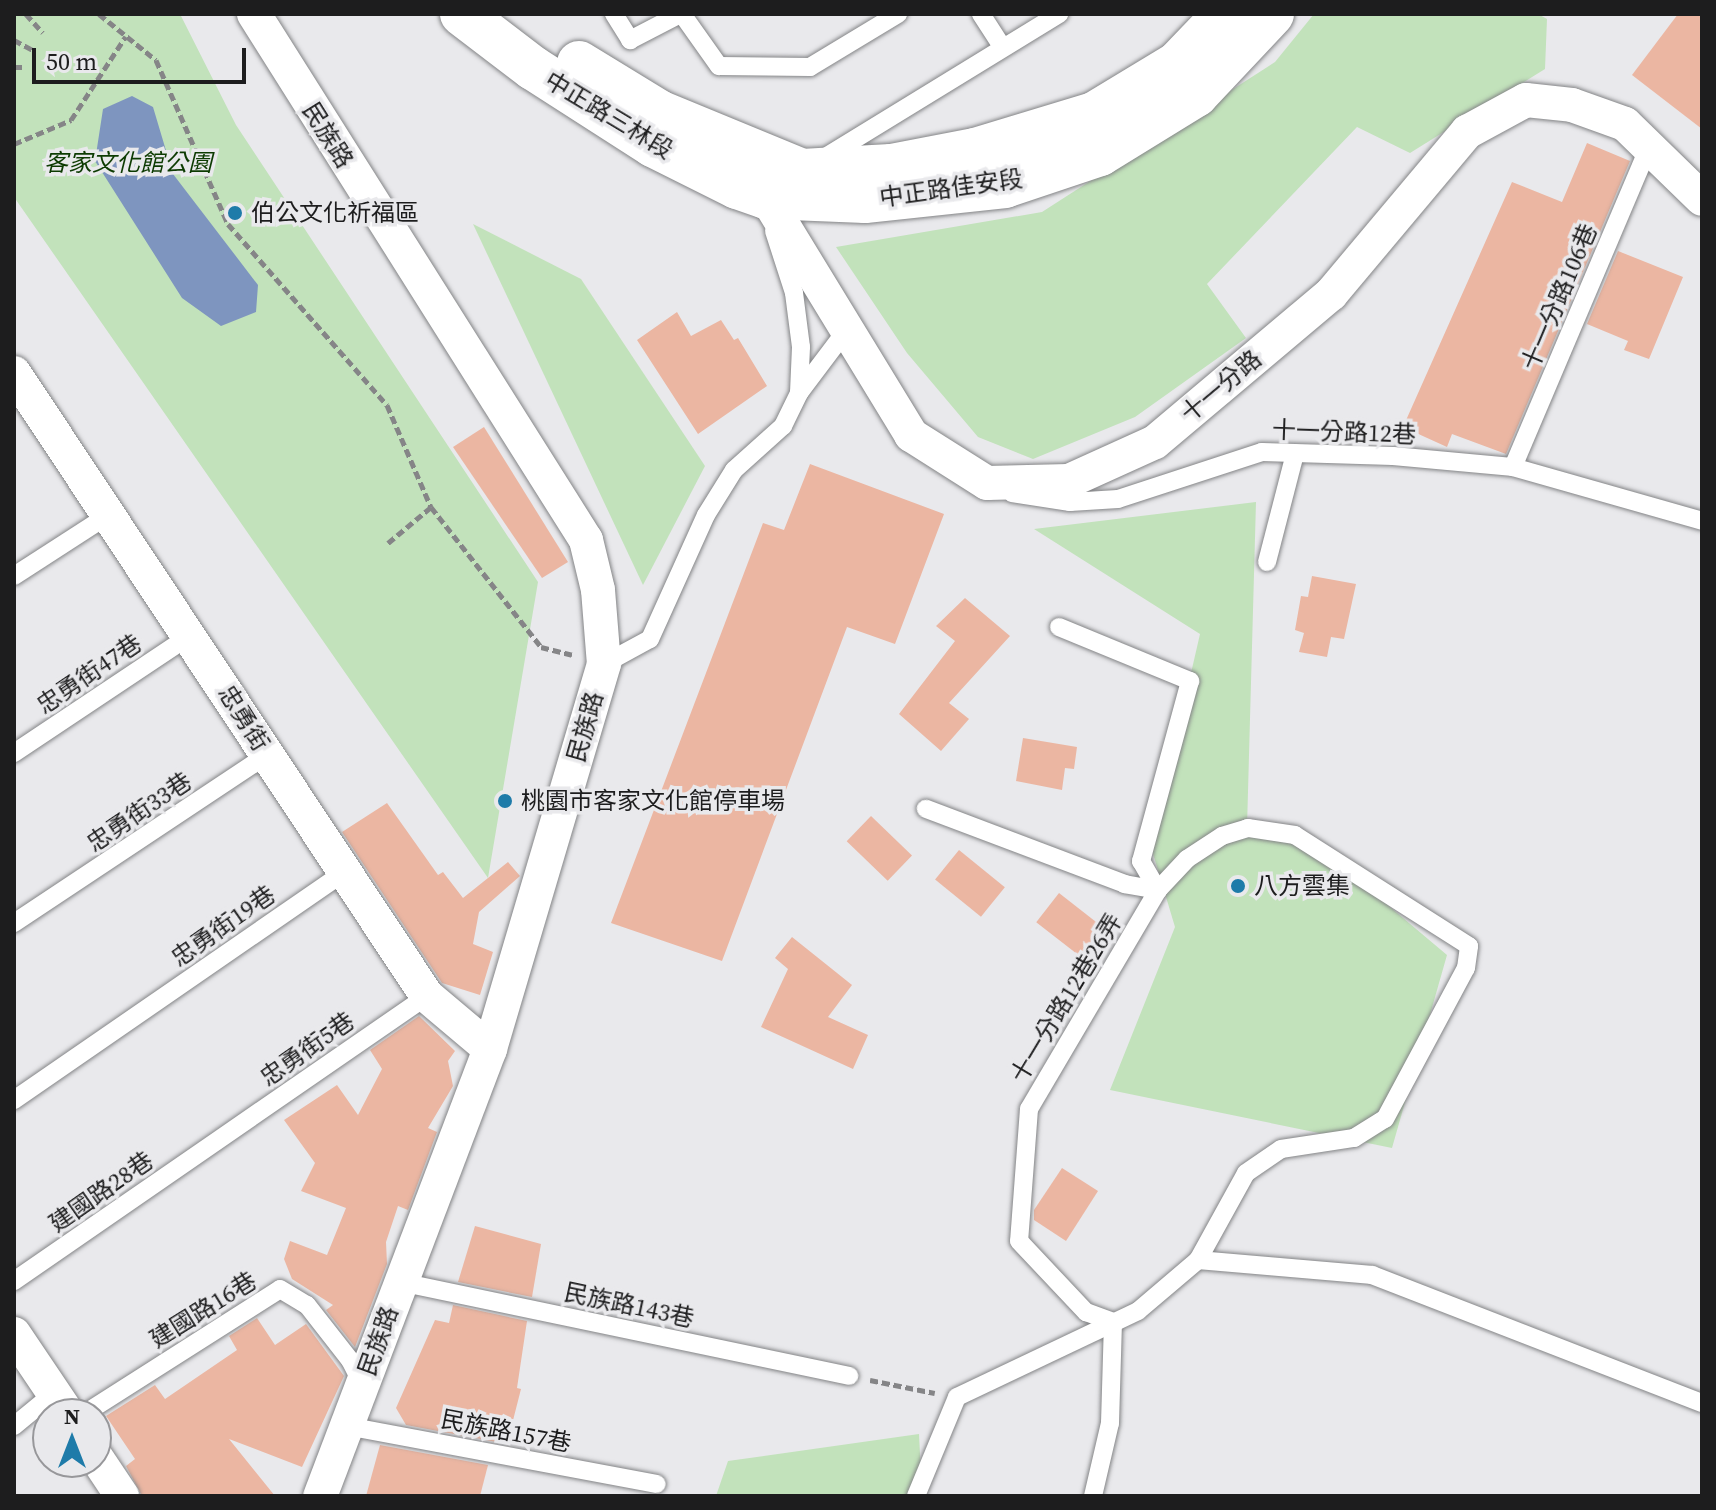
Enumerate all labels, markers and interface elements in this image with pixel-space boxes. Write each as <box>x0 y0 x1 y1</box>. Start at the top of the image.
scale bar <box>36 32 250 82</box>
text: 50 m <box>46 45 97 78</box>
street label: 中正路三林段 <box>540 66 678 164</box>
street label: 民族路 <box>297 97 359 173</box>
park label: 客家文化館公園 <box>44 149 212 177</box>
street label: 中正路佳安段 <box>878 164 1024 212</box>
place label: 伯公文化祈福區 <box>251 199 419 227</box>
marker: 伯公文化祈福區 <box>226 204 244 222</box>
street label: 十一分路106巷 <box>1515 220 1603 374</box>
street label: 十一分路 <box>1175 344 1267 428</box>
street label: 十一分路12巷 <box>1272 415 1416 449</box>
street label: 忠勇街47巷 <box>31 629 147 719</box>
street label: 忠勇街 <box>213 680 275 756</box>
street label: 民族路 <box>561 688 609 766</box>
street label: 忠勇街33巷 <box>81 767 197 857</box>
place label: 桃園市客家文化館停車場 <box>521 787 785 815</box>
marker: 桃園市客家文化館停車場 <box>496 792 514 810</box>
place label: 八方雲集 <box>1254 872 1350 900</box>
marker: 八方雲集 <box>1229 877 1247 895</box>
street label: 忠勇街19巷 <box>166 880 280 972</box>
street label: 十一分路12巷26弄 <box>1004 908 1128 1088</box>
street label: 忠勇街5巷 <box>255 1006 359 1092</box>
street label: 建國路28巷 <box>44 1146 158 1238</box>
street label: 建國路16巷 <box>144 1266 262 1354</box>
street label: 民族路143巷 <box>561 1277 697 1333</box>
street label: 民族路 <box>352 1302 404 1380</box>
north arrow <box>32 1398 112 1478</box>
text: N <box>64 1401 80 1431</box>
street label: 民族路157巷 <box>438 1404 574 1458</box>

